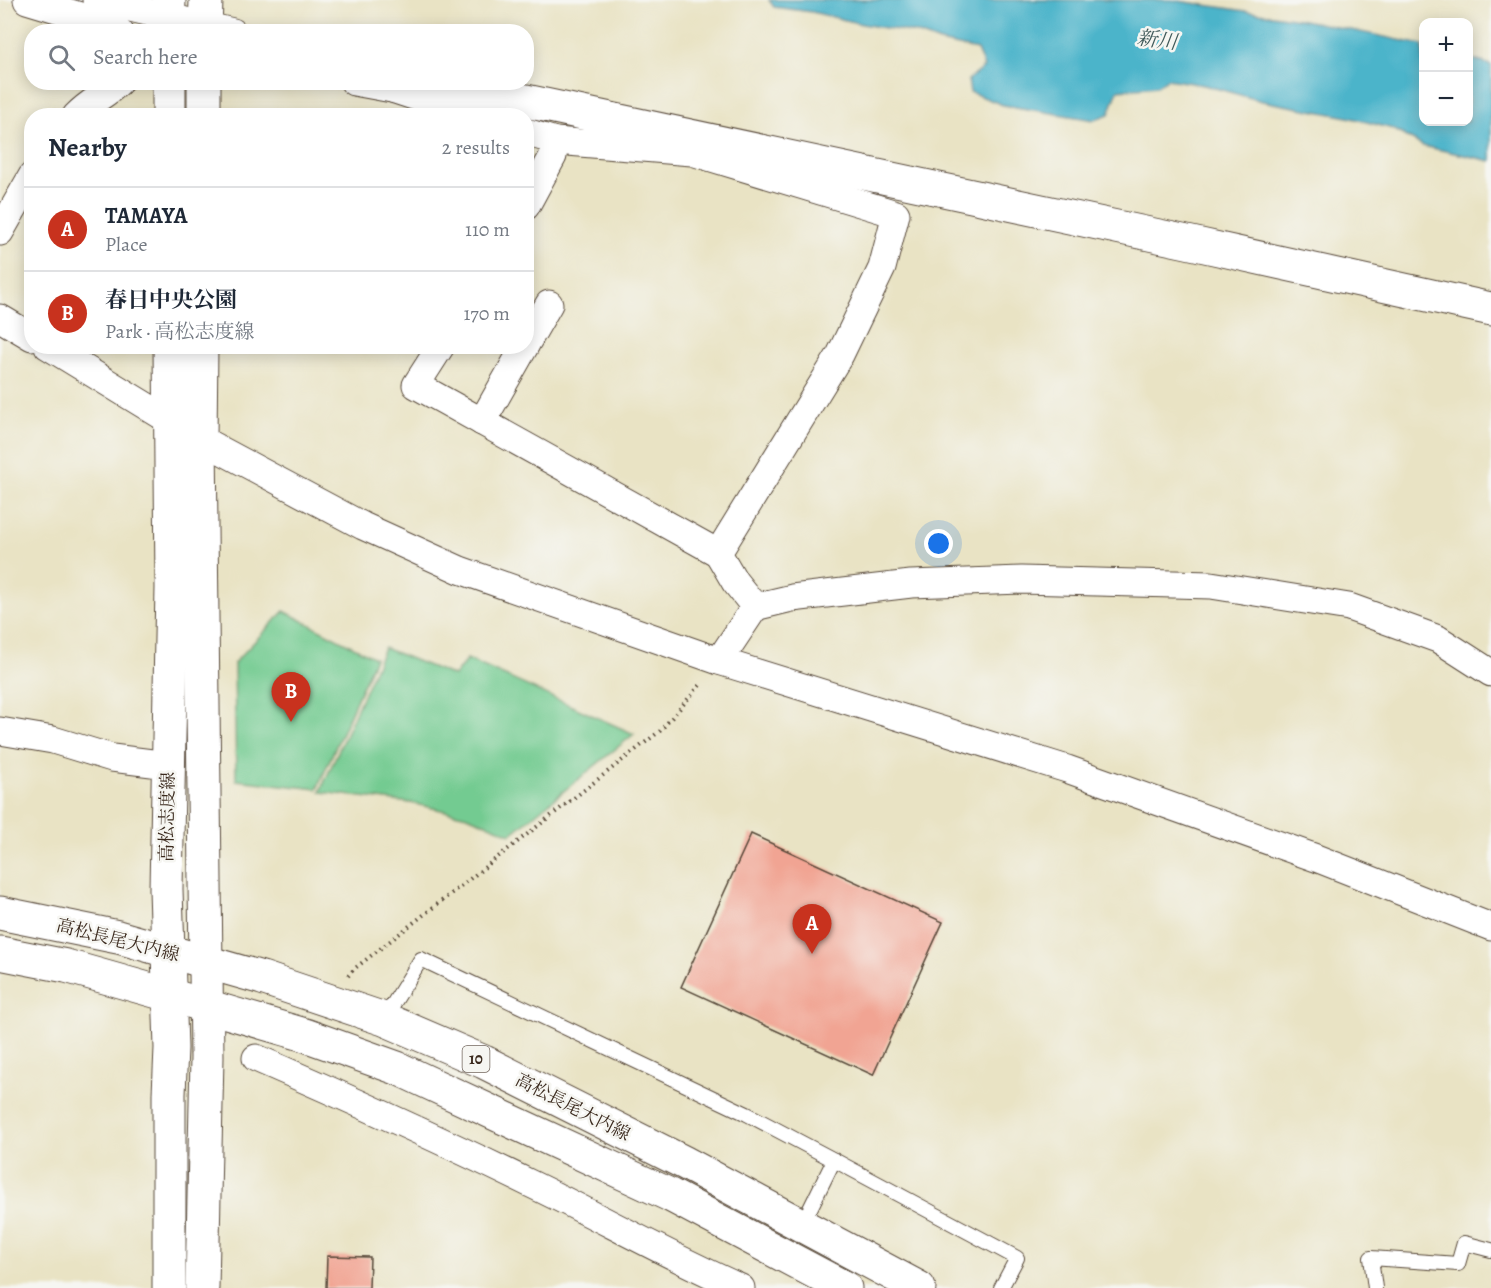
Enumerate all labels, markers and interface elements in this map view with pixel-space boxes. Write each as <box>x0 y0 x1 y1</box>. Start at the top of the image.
map controls <box>1419 18 1473 126</box>
button: + <box>1419 18 1473 72</box>
search box <box>24 24 534 90</box>
water label: 新川 <box>1136 24 1180 56</box>
icon: search <box>45 41 78 74</box>
text: Search here <box>93 42 198 72</box>
button: − <box>1419 72 1473 126</box>
text: Nearby <box>48 130 127 165</box>
text: 2 results <box>442 134 510 161</box>
text: TAMAYA <box>105 201 187 231</box>
text: A <box>61 216 74 243</box>
text: 110 m <box>465 216 510 243</box>
text: Place <box>105 231 147 258</box>
text: 春日中央公園 <box>105 285 237 315</box>
text: B <box>61 300 74 327</box>
text: 170 m <box>464 300 510 327</box>
text: Park · 高松志度線 <box>105 318 254 345</box>
your location <box>924 529 953 558</box>
pin: B <box>272 672 310 722</box>
street label: 高松志度線 <box>154 772 180 862</box>
pin: A <box>792 904 832 954</box>
street label: 高松長尾大内線 <box>54 913 182 967</box>
road number: 10 <box>462 1046 490 1072</box>
street label: 高松長尾大内線 <box>511 1068 635 1146</box>

